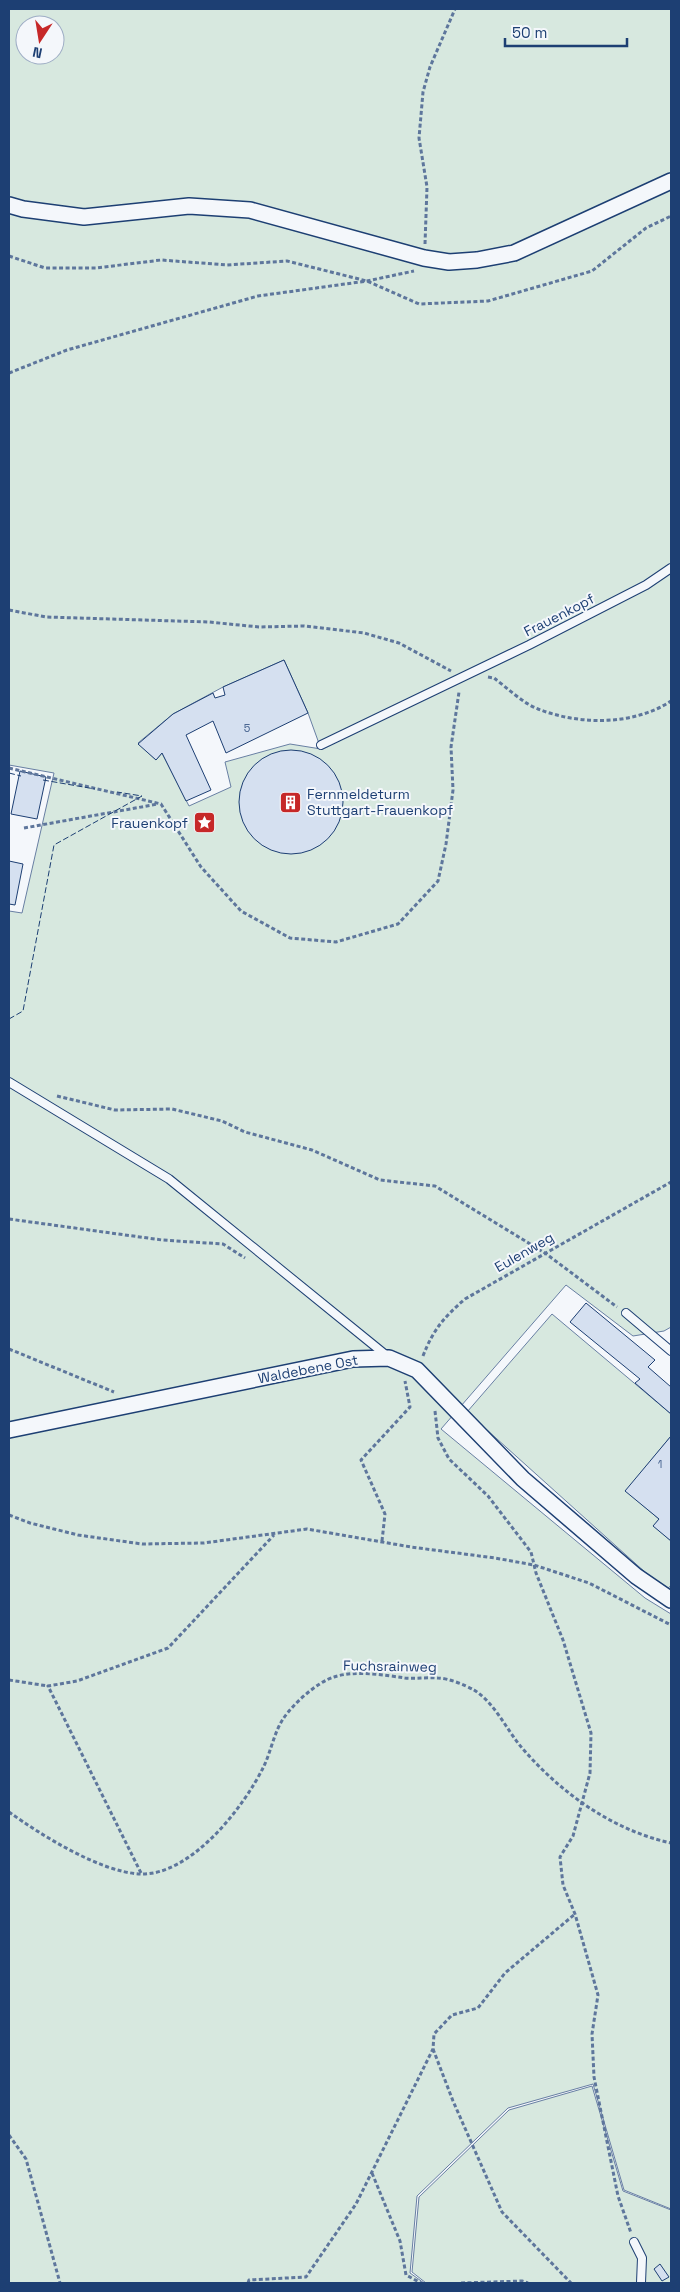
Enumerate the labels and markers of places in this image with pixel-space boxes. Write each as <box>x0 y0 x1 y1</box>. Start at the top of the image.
place label: Fernmeldeturm Stuttgart-Frauenkopf <box>307 785 453 819</box>
building icon: Fernmeldeturm Stuttgart-Frauenkopf <box>279 790 303 814</box>
place icon: Frauenkopf <box>192 811 216 835</box>
place label: Frauenkopf <box>111 814 188 832</box>

